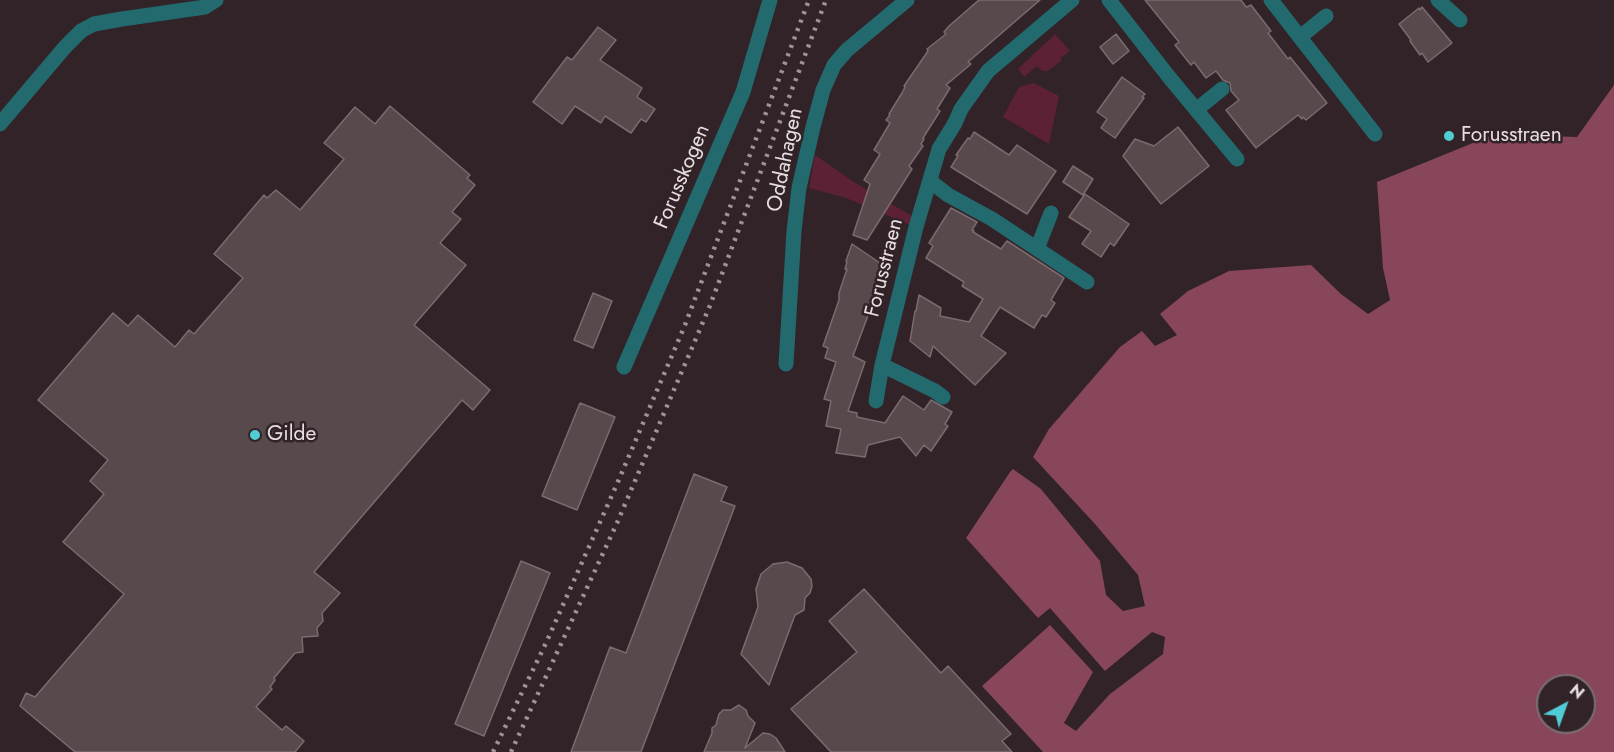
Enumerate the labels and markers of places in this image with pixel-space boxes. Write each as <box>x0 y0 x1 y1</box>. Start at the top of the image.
place label: Forusstraen <box>1461 123 1562 149</box>
marker: Forusstraen <box>1442 129 1456 143</box>
place label: Gilde <box>267 422 316 448</box>
marker: Gilde <box>248 428 262 442</box>

